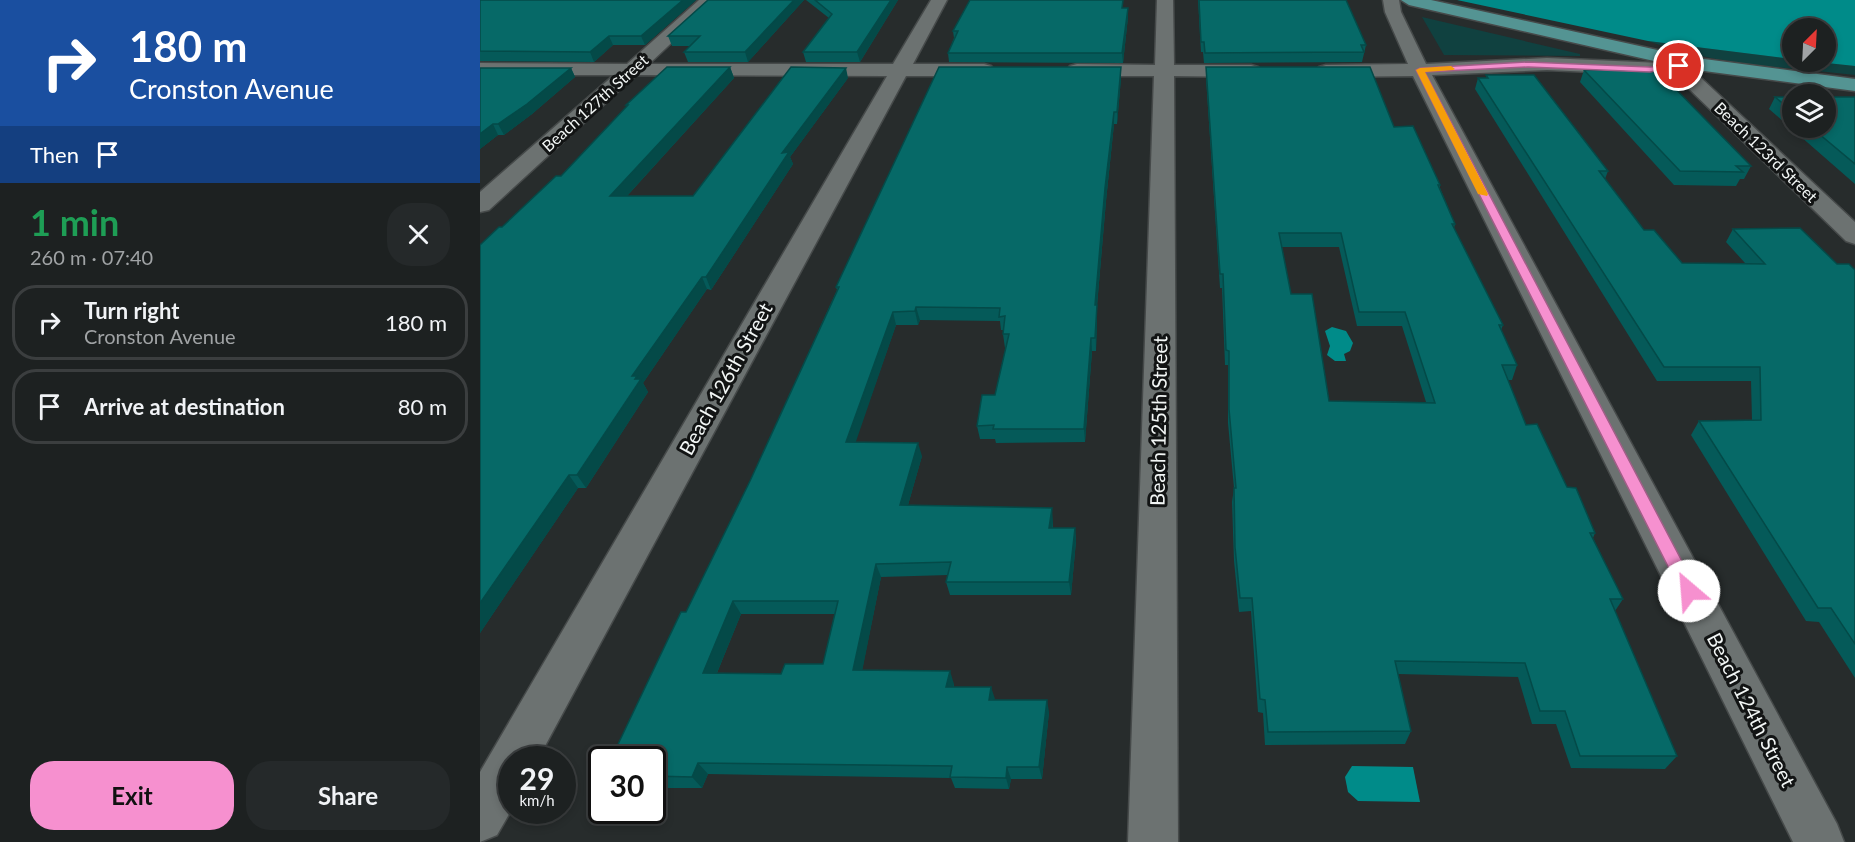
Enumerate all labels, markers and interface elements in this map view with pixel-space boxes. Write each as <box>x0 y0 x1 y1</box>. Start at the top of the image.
north arrow <box>1782 18 1836 72</box>
map controls <box>1782 18 1836 138</box>
text: 180 m <box>129 21 247 71</box>
icon: right <box>30 24 108 102</box>
pin <box>1653 40 1704 91</box>
icon: arrive <box>1662 49 1695 82</box>
street label: Beach 127th Street <box>538 50 652 155</box>
text: Cronston Avenue <box>129 72 334 105</box>
button: layers <box>1782 84 1836 138</box>
street label: Beach 123rd Street <box>1711 98 1822 206</box>
icon: arrive <box>91 138 124 171</box>
text: Then <box>30 141 79 168</box>
text: 1 min <box>30 200 119 244</box>
button: close <box>387 203 450 266</box>
text: 260 m · 07:40 <box>30 245 153 269</box>
text: Turn right <box>84 297 179 324</box>
street label: Beach 126th Street <box>673 298 777 459</box>
icon: right <box>33 306 66 339</box>
text: 180 m <box>385 309 447 336</box>
text: Cronston Avenue <box>84 324 236 348</box>
street label: Beach 125th Street <box>1145 336 1171 506</box>
icon: arrive <box>33 390 66 423</box>
text: Arrive at destination <box>84 393 285 420</box>
text: 80 m <box>398 393 447 420</box>
position arrow <box>1657 559 1721 623</box>
street label: Beach 124th Street <box>1703 628 1801 791</box>
speed limit sign: 30 <box>588 746 666 824</box>
text: 29 <box>520 760 554 796</box>
button: Exit <box>30 761 234 830</box>
button: Share <box>246 761 450 830</box>
text: km/h <box>519 791 555 809</box>

